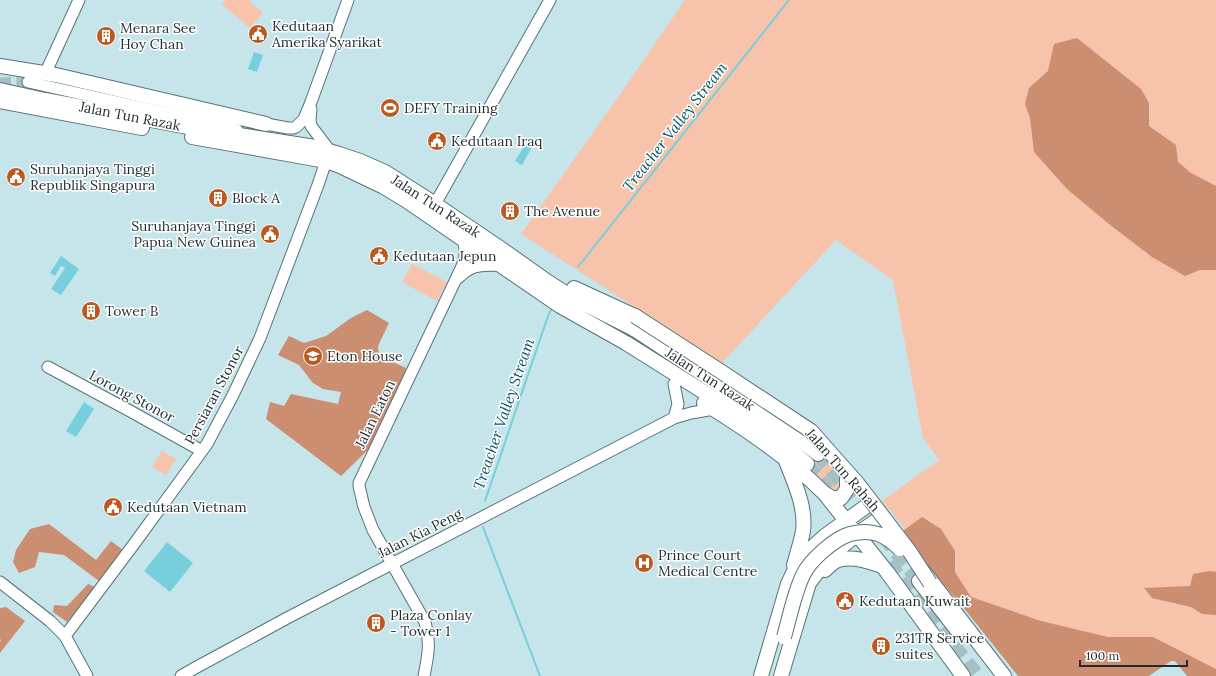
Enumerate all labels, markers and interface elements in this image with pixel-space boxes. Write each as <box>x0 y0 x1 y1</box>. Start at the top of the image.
place label: Kedutaan Amerika Syarikat <box>271 17 382 51</box>
place label: Menara See Hoy Chan <box>120 19 196 53</box>
public building icon: Kedutaan Amerika Syarikat <box>247 23 269 45</box>
building icon: Menara See Hoy Chan <box>95 25 117 47</box>
water label: Treacher Valley Stream <box>618 58 731 195</box>
street label: Jalan Tun Razak <box>77 97 183 135</box>
sports icon: DEFY Training <box>379 97 401 119</box>
place label: DEFY Training <box>404 99 498 117</box>
public building icon: Kedutaan Iraq <box>426 130 448 152</box>
place label: Kedutaan Iraq <box>451 132 542 150</box>
place label: Suruhanjaya Tinggi Republik Singapura <box>30 160 155 194</box>
public building icon: Suruhanjaya Tinggi Republik Singapura <box>5 166 27 188</box>
street label: Jalan Tun Razak <box>387 170 484 242</box>
building icon: Block A <box>207 187 229 209</box>
place label: Block A <box>232 189 280 207</box>
building icon: The Avenue <box>499 200 521 222</box>
place label: The Avenue <box>524 202 601 220</box>
place label: Suruhanjaya Tinggi Papua New Guinea <box>131 217 256 251</box>
public building icon: Suruhanjaya Tinggi Papua New Guinea <box>259 223 281 245</box>
public building icon: Kedutaan Jepun <box>368 245 390 267</box>
place label: Kedutaan Jepun <box>393 247 497 265</box>
building icon: Tower B <box>80 300 102 322</box>
place label: Tower B <box>105 302 159 320</box>
water label: Treacher Valley Stream <box>469 336 538 492</box>
street label: Persiaran Stonor <box>180 343 248 447</box>
street label: Jalan Tun Razak <box>661 343 758 415</box>
school or university icon: Eton House <box>302 345 324 367</box>
place label: Eton House <box>327 347 403 365</box>
street label: Lorong Stonor <box>86 366 178 426</box>
street label: Jalan Eaton <box>350 377 399 452</box>
street label: Jalan Tun Rahah <box>801 424 884 515</box>
public building icon: Kedutaan Vietnam <box>102 496 124 518</box>
place label: Kedutaan Vietnam <box>127 498 247 516</box>
street label: Jalan Kia Peng <box>374 504 465 562</box>
place label: Prince Court Medical Centre <box>658 546 758 580</box>
hospital icon: Prince Court Medical Centre <box>633 552 655 574</box>
public building icon: Kedutaan Kuwait <box>834 590 856 612</box>
place label: Kedutaan Kuwait <box>859 592 971 610</box>
place label: Plaza Conlay - Tower 1 <box>390 606 473 640</box>
building icon: Plaza Conlay - Tower 1 <box>365 612 387 634</box>
place label: 231TR Service suites <box>895 629 985 663</box>
building icon: 231TR Service suites <box>870 635 892 657</box>
scale bar <box>1080 642 1187 668</box>
text: 100 m <box>1086 648 1119 663</box>

